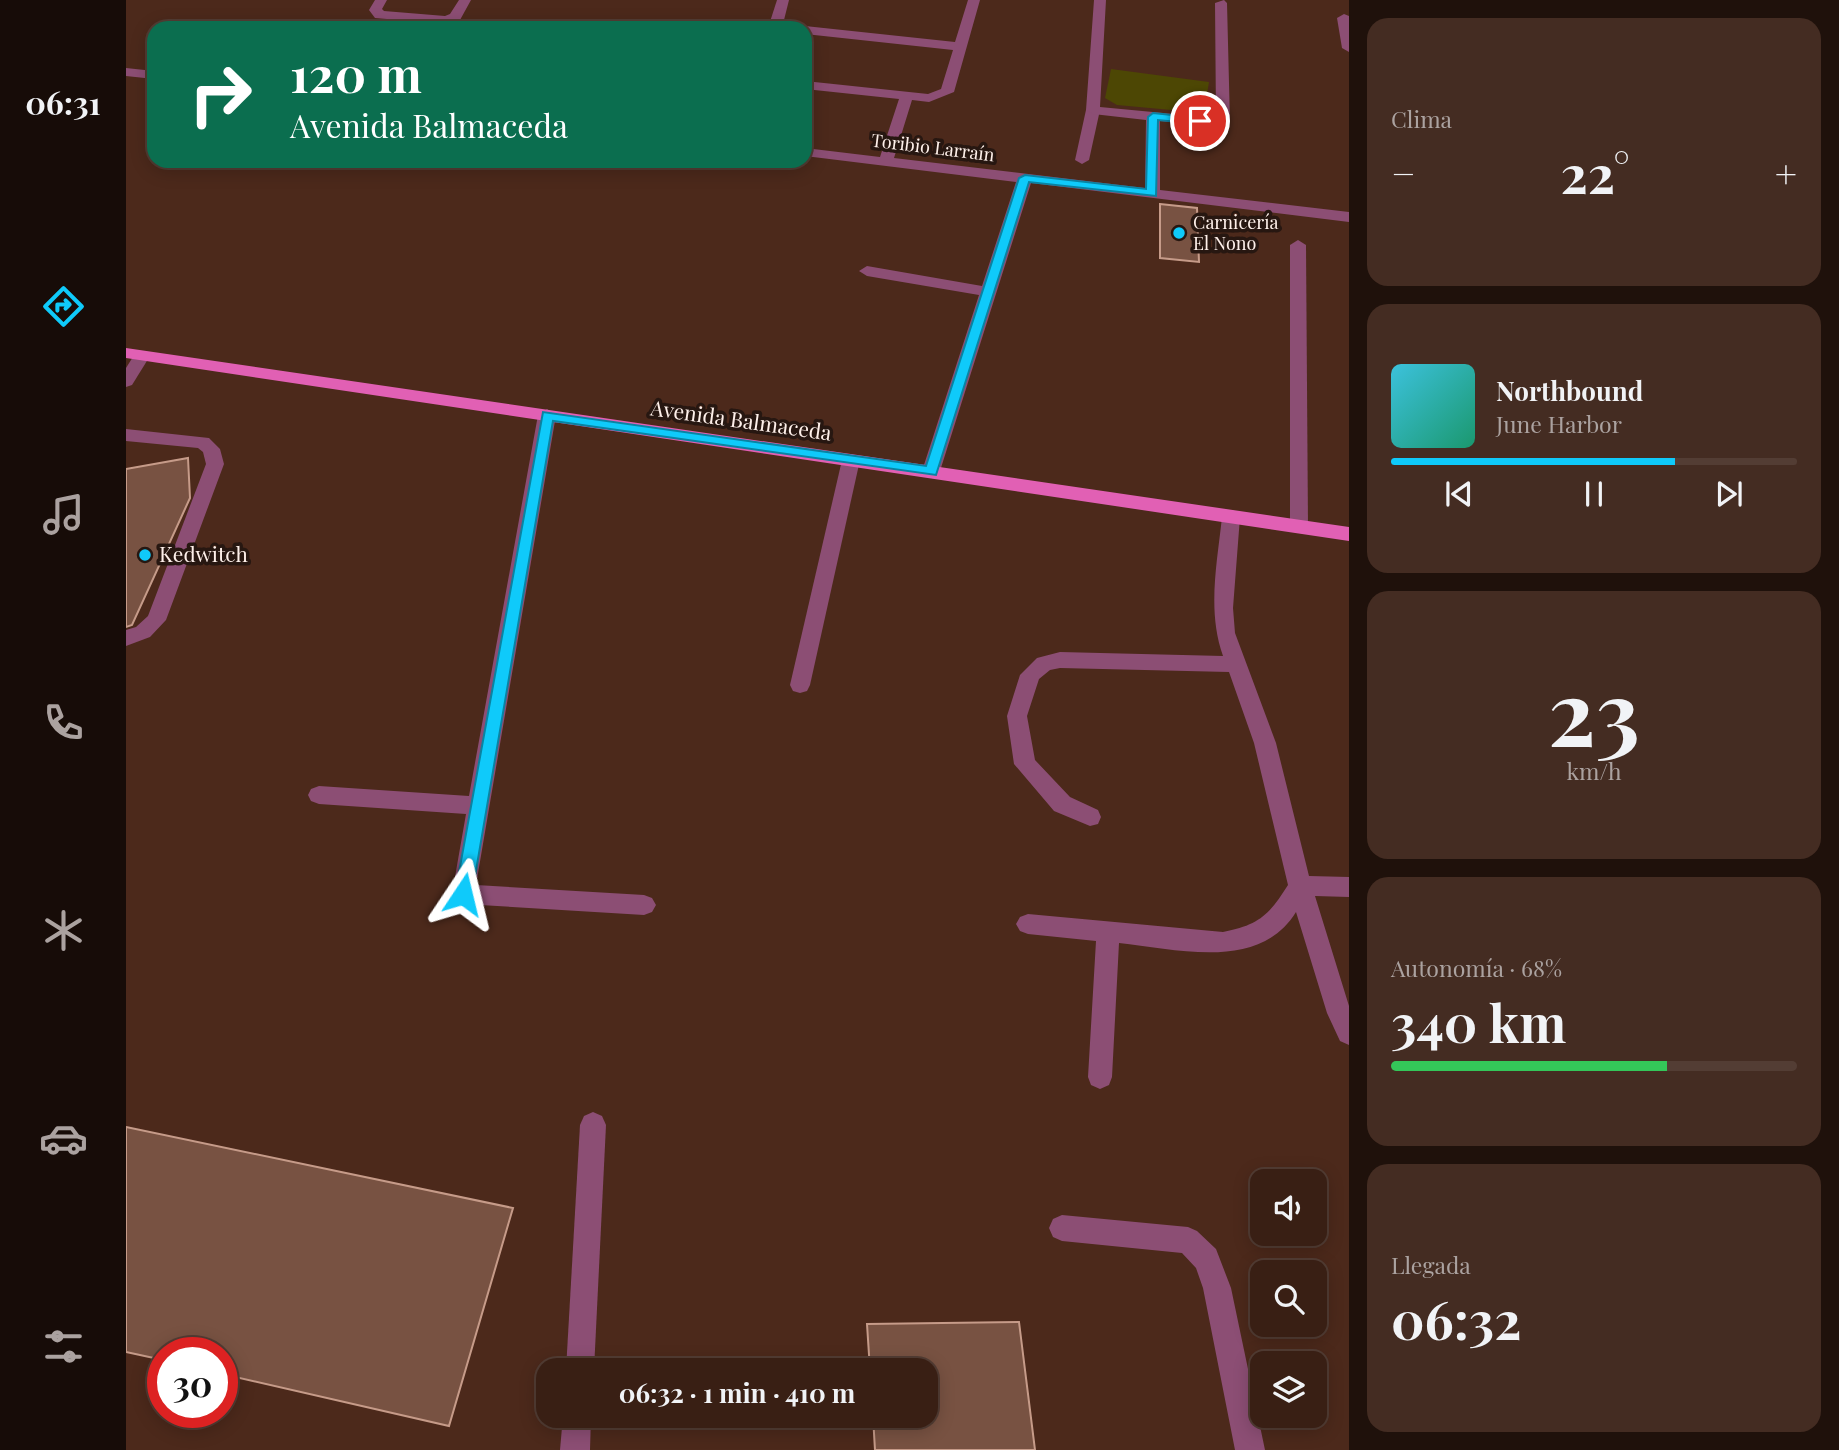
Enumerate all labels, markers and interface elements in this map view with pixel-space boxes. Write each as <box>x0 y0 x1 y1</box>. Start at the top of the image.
text: 120 m <box>290 40 422 105</box>
icon: right <box>175 49 266 140</box>
text: 06:31 <box>25 80 101 123</box>
pin <box>1170 91 1230 151</box>
icon: arrive <box>1181 102 1219 140</box>
text: Avenida Balmaceda <box>290 103 568 146</box>
text: Clima <box>1391 103 1452 134</box>
street label: Toribio Larraín <box>870 128 996 166</box>
text: 22° <box>1561 138 1630 207</box>
text: − <box>1391 147 1416 198</box>
text: + <box>1775 147 1797 198</box>
place label: Carnicería El Nono <box>1193 210 1279 255</box>
marker: Carnicería El Nono <box>1171 225 1187 241</box>
icon: directions <box>39 282 88 331</box>
text: Northbound <box>1496 373 1643 408</box>
street label: Avenida Balmaceda <box>648 392 834 446</box>
text: June Harbor <box>1496 408 1622 439</box>
icon: previous <box>1440 475 1478 513</box>
icon: pause <box>1575 475 1613 513</box>
icon: next <box>1710 475 1748 513</box>
icon: music <box>39 490 88 539</box>
place label: Kedwitch <box>159 539 249 567</box>
marker: Kedwitch <box>137 547 153 563</box>
text: 23 <box>1548 649 1640 770</box>
icon: phone <box>39 698 88 747</box>
text: km/h <box>1566 755 1622 786</box>
position arrow <box>426 857 500 931</box>
icon: climate <box>39 906 88 955</box>
text: Autonomía · 68% <box>1391 952 1562 983</box>
text: 340 km <box>1391 987 1566 1056</box>
icon: car <box>39 1114 88 1163</box>
map controls <box>1250 1169 1327 1428</box>
button: sound <box>1250 1169 1327 1246</box>
text: Llegada <box>1391 1249 1471 1280</box>
button: search <box>1250 1260 1327 1337</box>
text: 06:32 <box>1391 1284 1521 1353</box>
icon: filters <box>39 1322 88 1371</box>
speed limit sign: 30 <box>147 1337 238 1428</box>
button: layers <box>1250 1351 1327 1428</box>
text: 06:32 · 1 min · 410 m <box>619 1375 855 1410</box>

